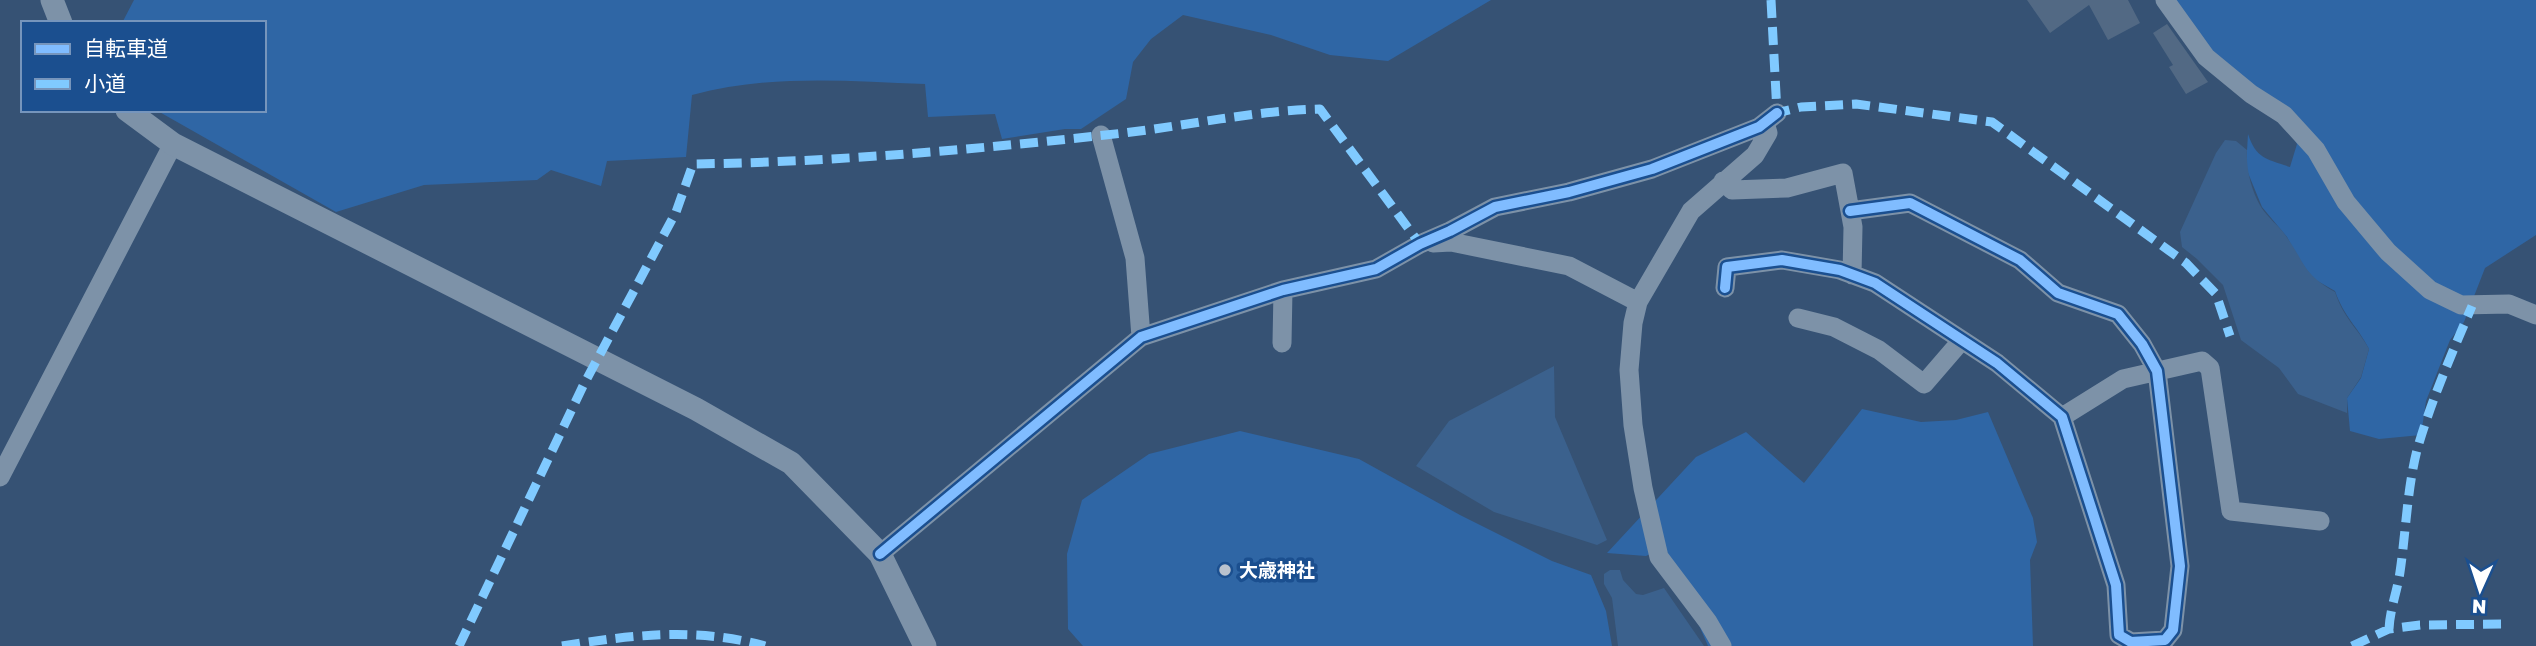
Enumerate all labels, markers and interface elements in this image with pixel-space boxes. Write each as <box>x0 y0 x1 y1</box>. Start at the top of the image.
legend <box>21 21 266 112</box>
text: 自転車道 <box>84 35 168 61</box>
text: 小道 <box>84 70 126 96</box>
north arrow <box>2445 555 2515 625</box>
place label: 大歳神社 <box>1239 558 1315 581</box>
marker: 大歳神社 <box>1217 562 1233 578</box>
text: N <box>2471 596 2487 619</box>

